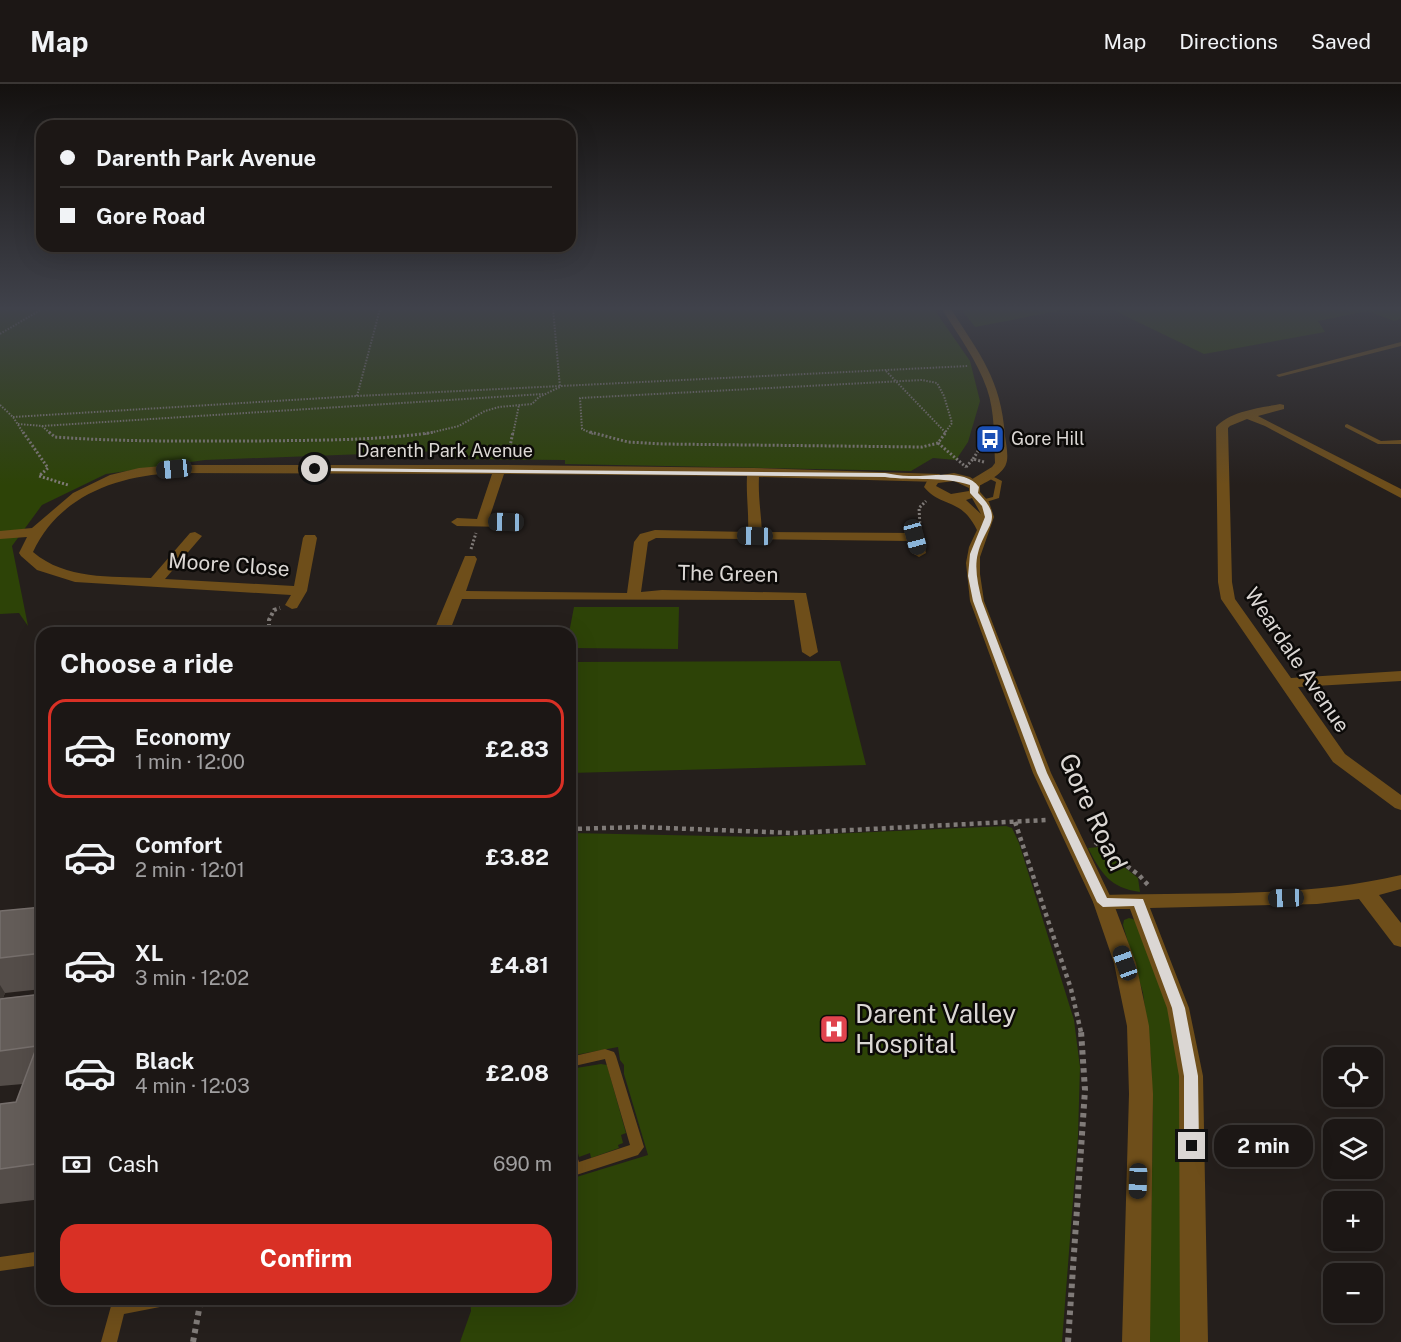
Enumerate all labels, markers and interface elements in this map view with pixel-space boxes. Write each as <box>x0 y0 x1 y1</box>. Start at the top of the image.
text: Map <box>30 25 89 58</box>
text: Map <box>1104 29 1146 54</box>
text: Directions <box>1179 29 1278 54</box>
text: Saved <box>1311 29 1371 54</box>
text: Darenth Park Avenue <box>96 145 316 171</box>
text: Gore Road <box>96 203 205 229</box>
bus stop icon: Gore Hill <box>974 423 1006 455</box>
place label: Gore Hill <box>1011 428 1085 449</box>
street label: Darenth Park Avenue <box>357 440 533 461</box>
route start <box>301 455 328 482</box>
car <box>155 458 193 480</box>
car <box>488 513 524 531</box>
car <box>902 517 928 557</box>
car <box>737 527 773 545</box>
street label: Moore Close <box>167 548 291 581</box>
street label: The Green <box>677 560 779 587</box>
street label: Weardale Avenue <box>1240 582 1355 737</box>
text: Choose a ride <box>60 647 234 679</box>
icon: car <box>63 722 117 776</box>
text: Economy <box>135 724 231 750</box>
text: £2.83 <box>486 736 549 762</box>
street label: Gore Road <box>1053 748 1134 876</box>
text: 1 min · 12:00 <box>135 750 245 774</box>
icon: car <box>63 830 117 884</box>
text: Comfort <box>135 832 222 858</box>
text: £3.82 <box>485 844 549 870</box>
text: 2 min · 12:01 <box>135 858 245 882</box>
car <box>1268 888 1304 908</box>
icon: car <box>63 938 117 992</box>
text: XL <box>135 940 163 966</box>
car <box>1110 943 1140 983</box>
text: £4.81 <box>490 952 549 978</box>
text: 3 min · 12:02 <box>135 966 249 990</box>
place label: Darent Valley Hospital <box>855 998 1016 1059</box>
hospital icon: Darent Valley Hospital <box>818 1013 850 1045</box>
icon: car <box>63 1046 117 1100</box>
map controls <box>1323 1047 1383 1323</box>
button: locate <box>1323 1047 1383 1107</box>
text: Black <box>135 1048 194 1074</box>
text: £2.08 <box>486 1060 549 1086</box>
text: 4 min · 12:03 <box>135 1074 250 1098</box>
button: layers <box>1323 1119 1383 1179</box>
callout: 2 min <box>1213 1125 1312 1167</box>
route end <box>1178 1132 1205 1159</box>
text: 2 min <box>1237 1134 1290 1158</box>
icon: cash <box>60 1148 93 1181</box>
text: Cash <box>108 1151 159 1177</box>
text: 690 m <box>493 1152 552 1176</box>
car <box>1128 1163 1148 1199</box>
button: + <box>1323 1191 1383 1251</box>
button: Confirm <box>60 1224 552 1293</box>
button: − <box>1323 1263 1383 1323</box>

